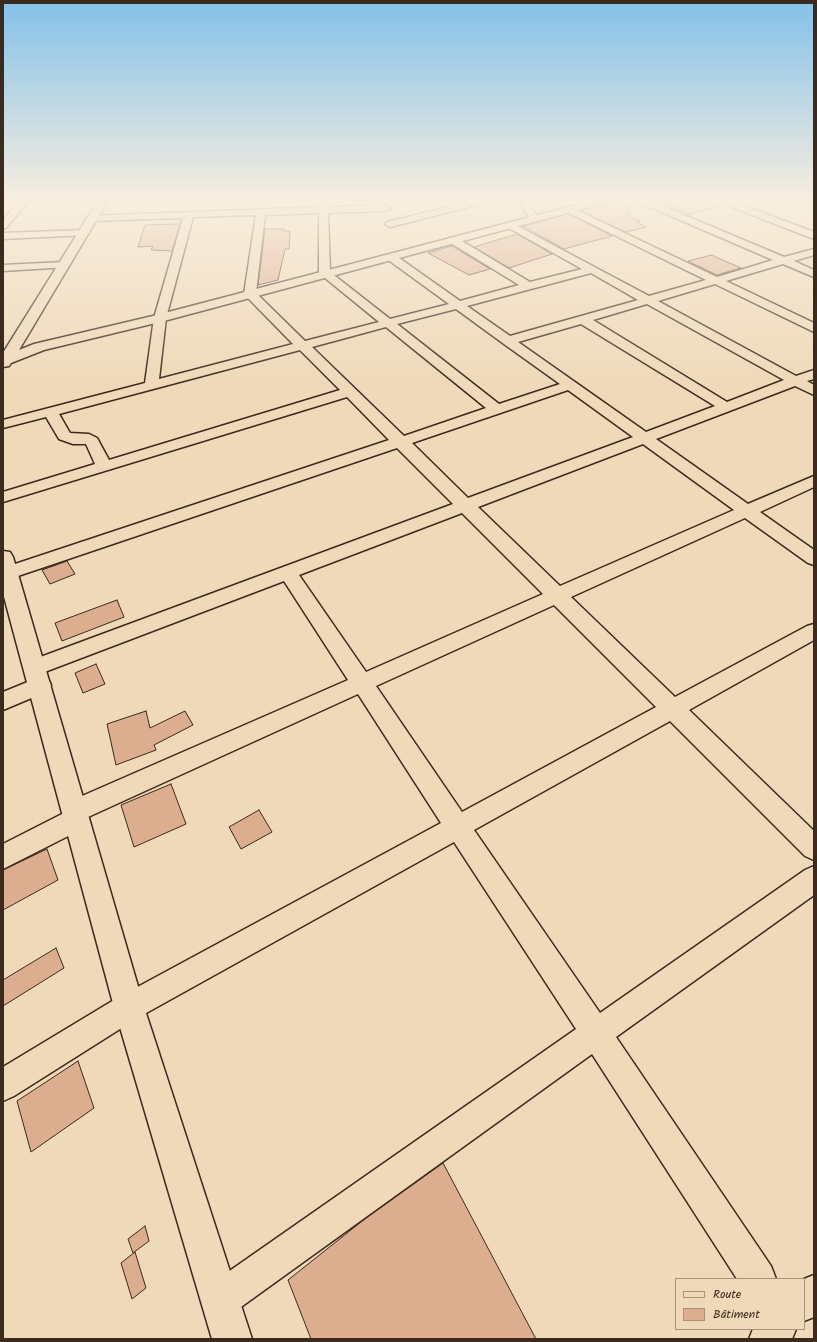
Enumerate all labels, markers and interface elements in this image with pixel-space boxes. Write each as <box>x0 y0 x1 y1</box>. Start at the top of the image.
legend <box>675 1278 805 1330</box>
text: Route <box>713 1285 741 1304</box>
text: Bâtiment <box>713 1305 760 1324</box>

